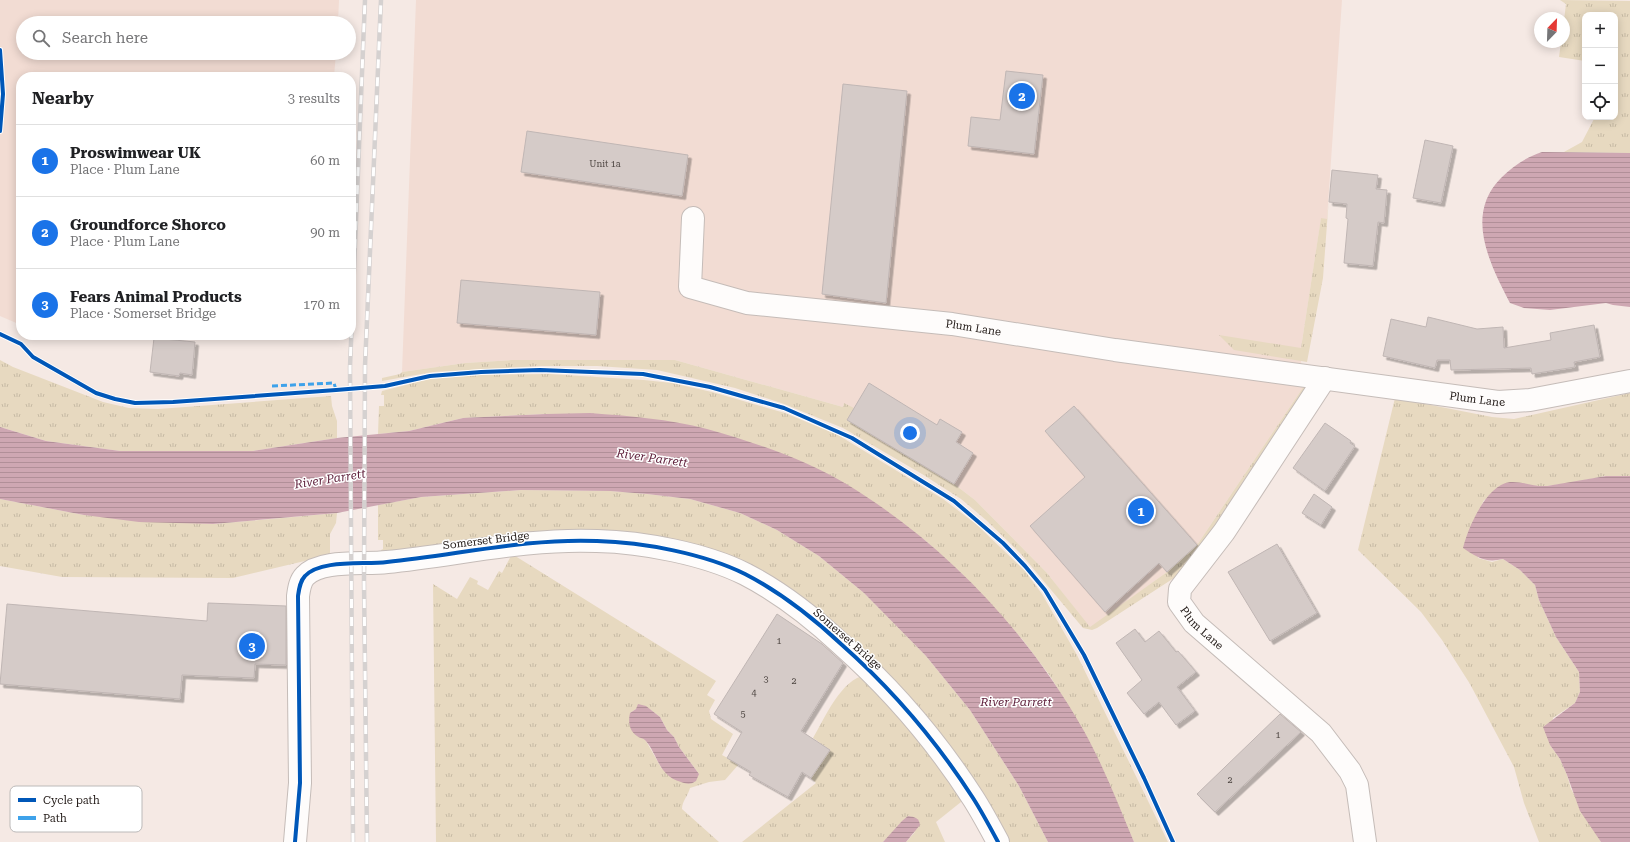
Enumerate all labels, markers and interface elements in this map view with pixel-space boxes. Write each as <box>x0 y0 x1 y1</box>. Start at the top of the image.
north arrow <box>1534 12 1570 48</box>
map controls <box>1582 12 1618 120</box>
button: + <box>1582 12 1618 48</box>
search box <box>16 16 356 60</box>
icon: search <box>30 27 52 49</box>
text: Search here <box>62 29 148 47</box>
button: − <box>1582 48 1618 84</box>
pin: 2 <box>1009 81 1035 111</box>
button: locate <box>1582 84 1618 120</box>
text: Nearby <box>32 88 94 108</box>
text: 3 results <box>288 91 340 106</box>
text: Proswimwear UK <box>70 144 201 162</box>
text: 1 <box>41 153 49 168</box>
text: 60 m <box>310 153 340 168</box>
house number: Unit 1a <box>589 159 621 169</box>
text: Place · Plum Lane <box>70 162 180 177</box>
text: Groundforce Shorco <box>70 216 226 234</box>
text: 2 <box>41 225 49 240</box>
text: 90 m <box>310 225 340 240</box>
text: Place · Plum Lane <box>70 234 180 249</box>
text: Fears Animal Products <box>70 288 242 306</box>
text: 3 <box>41 297 49 312</box>
text: 170 m <box>303 297 340 312</box>
text: Place · Somerset Bridge <box>70 306 216 321</box>
street label: Plum Lane <box>945 317 1002 339</box>
street label: Plum Lane <box>1449 389 1506 409</box>
your location <box>900 423 920 443</box>
water label: River Parrett <box>615 446 689 470</box>
water label: River Parrett <box>292 466 367 492</box>
pin: 1 <box>1128 496 1154 526</box>
street label: Somerset Bridge <box>442 529 530 552</box>
street label: Plum Lane <box>1177 604 1226 653</box>
street label: Somerset Bridge <box>811 606 885 673</box>
pin: 3 <box>239 631 265 661</box>
house number: 1 <box>776 636 782 646</box>
house number: 3 <box>763 674 769 684</box>
house number: 2 <box>791 676 797 686</box>
house number: 4 <box>751 688 757 698</box>
water label: River Parrett <box>979 695 1052 709</box>
house number: 5 <box>740 709 746 719</box>
house number: 1 <box>1275 730 1281 740</box>
house number: 2 <box>1227 775 1233 785</box>
legend <box>10 786 142 832</box>
text: Cycle path <box>43 794 100 807</box>
text: Path <box>43 812 67 825</box>

